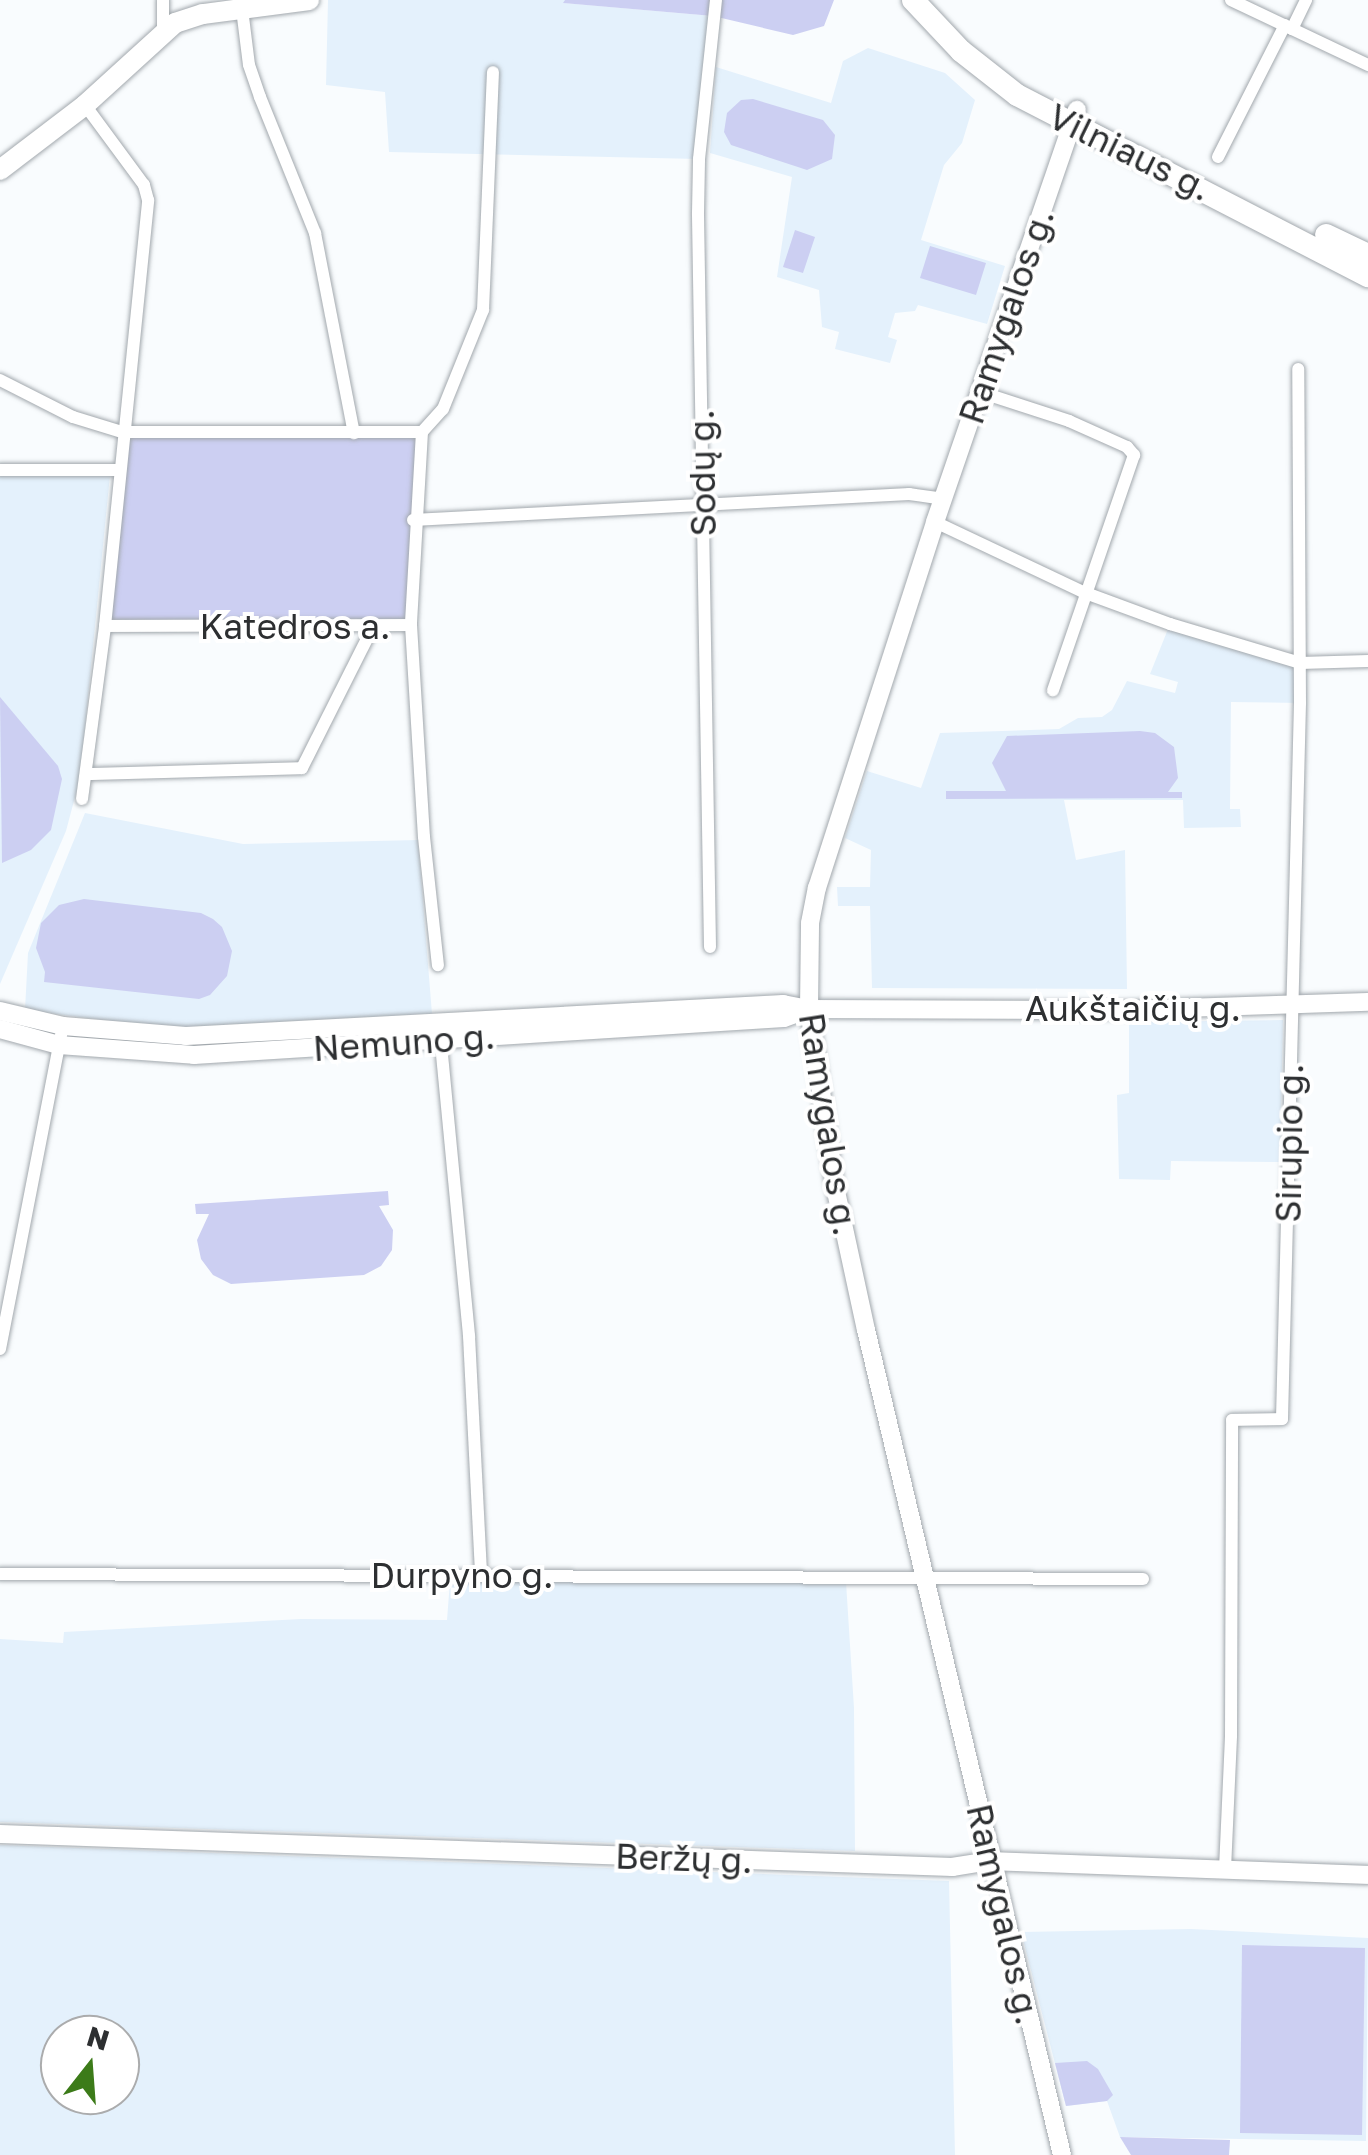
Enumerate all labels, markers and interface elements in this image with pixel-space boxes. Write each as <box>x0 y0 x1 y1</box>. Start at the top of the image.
street label: Vilniaus g. <box>1042 95 1218 209</box>
street label: Ramygalos g. <box>950 203 1062 429</box>
street label: Sodų g. <box>680 409 724 537</box>
street label: Katedros a. <box>200 605 390 647</box>
street label: Aukštaičių g. <box>1025 987 1241 1029</box>
street label: Ramygalos g. <box>791 1010 867 1238</box>
street label: Nemuno g. <box>312 1015 496 1069</box>
street label: Sirupio g. <box>1267 1063 1311 1223</box>
street label: Durpyno g. <box>370 1554 554 1596</box>
street label: Ramygalos g. <box>958 1800 1050 2028</box>
street label: Beržų g. <box>615 1835 753 1881</box>
north arrow <box>40 2015 140 2115</box>
text: N <box>83 2019 113 2057</box>

